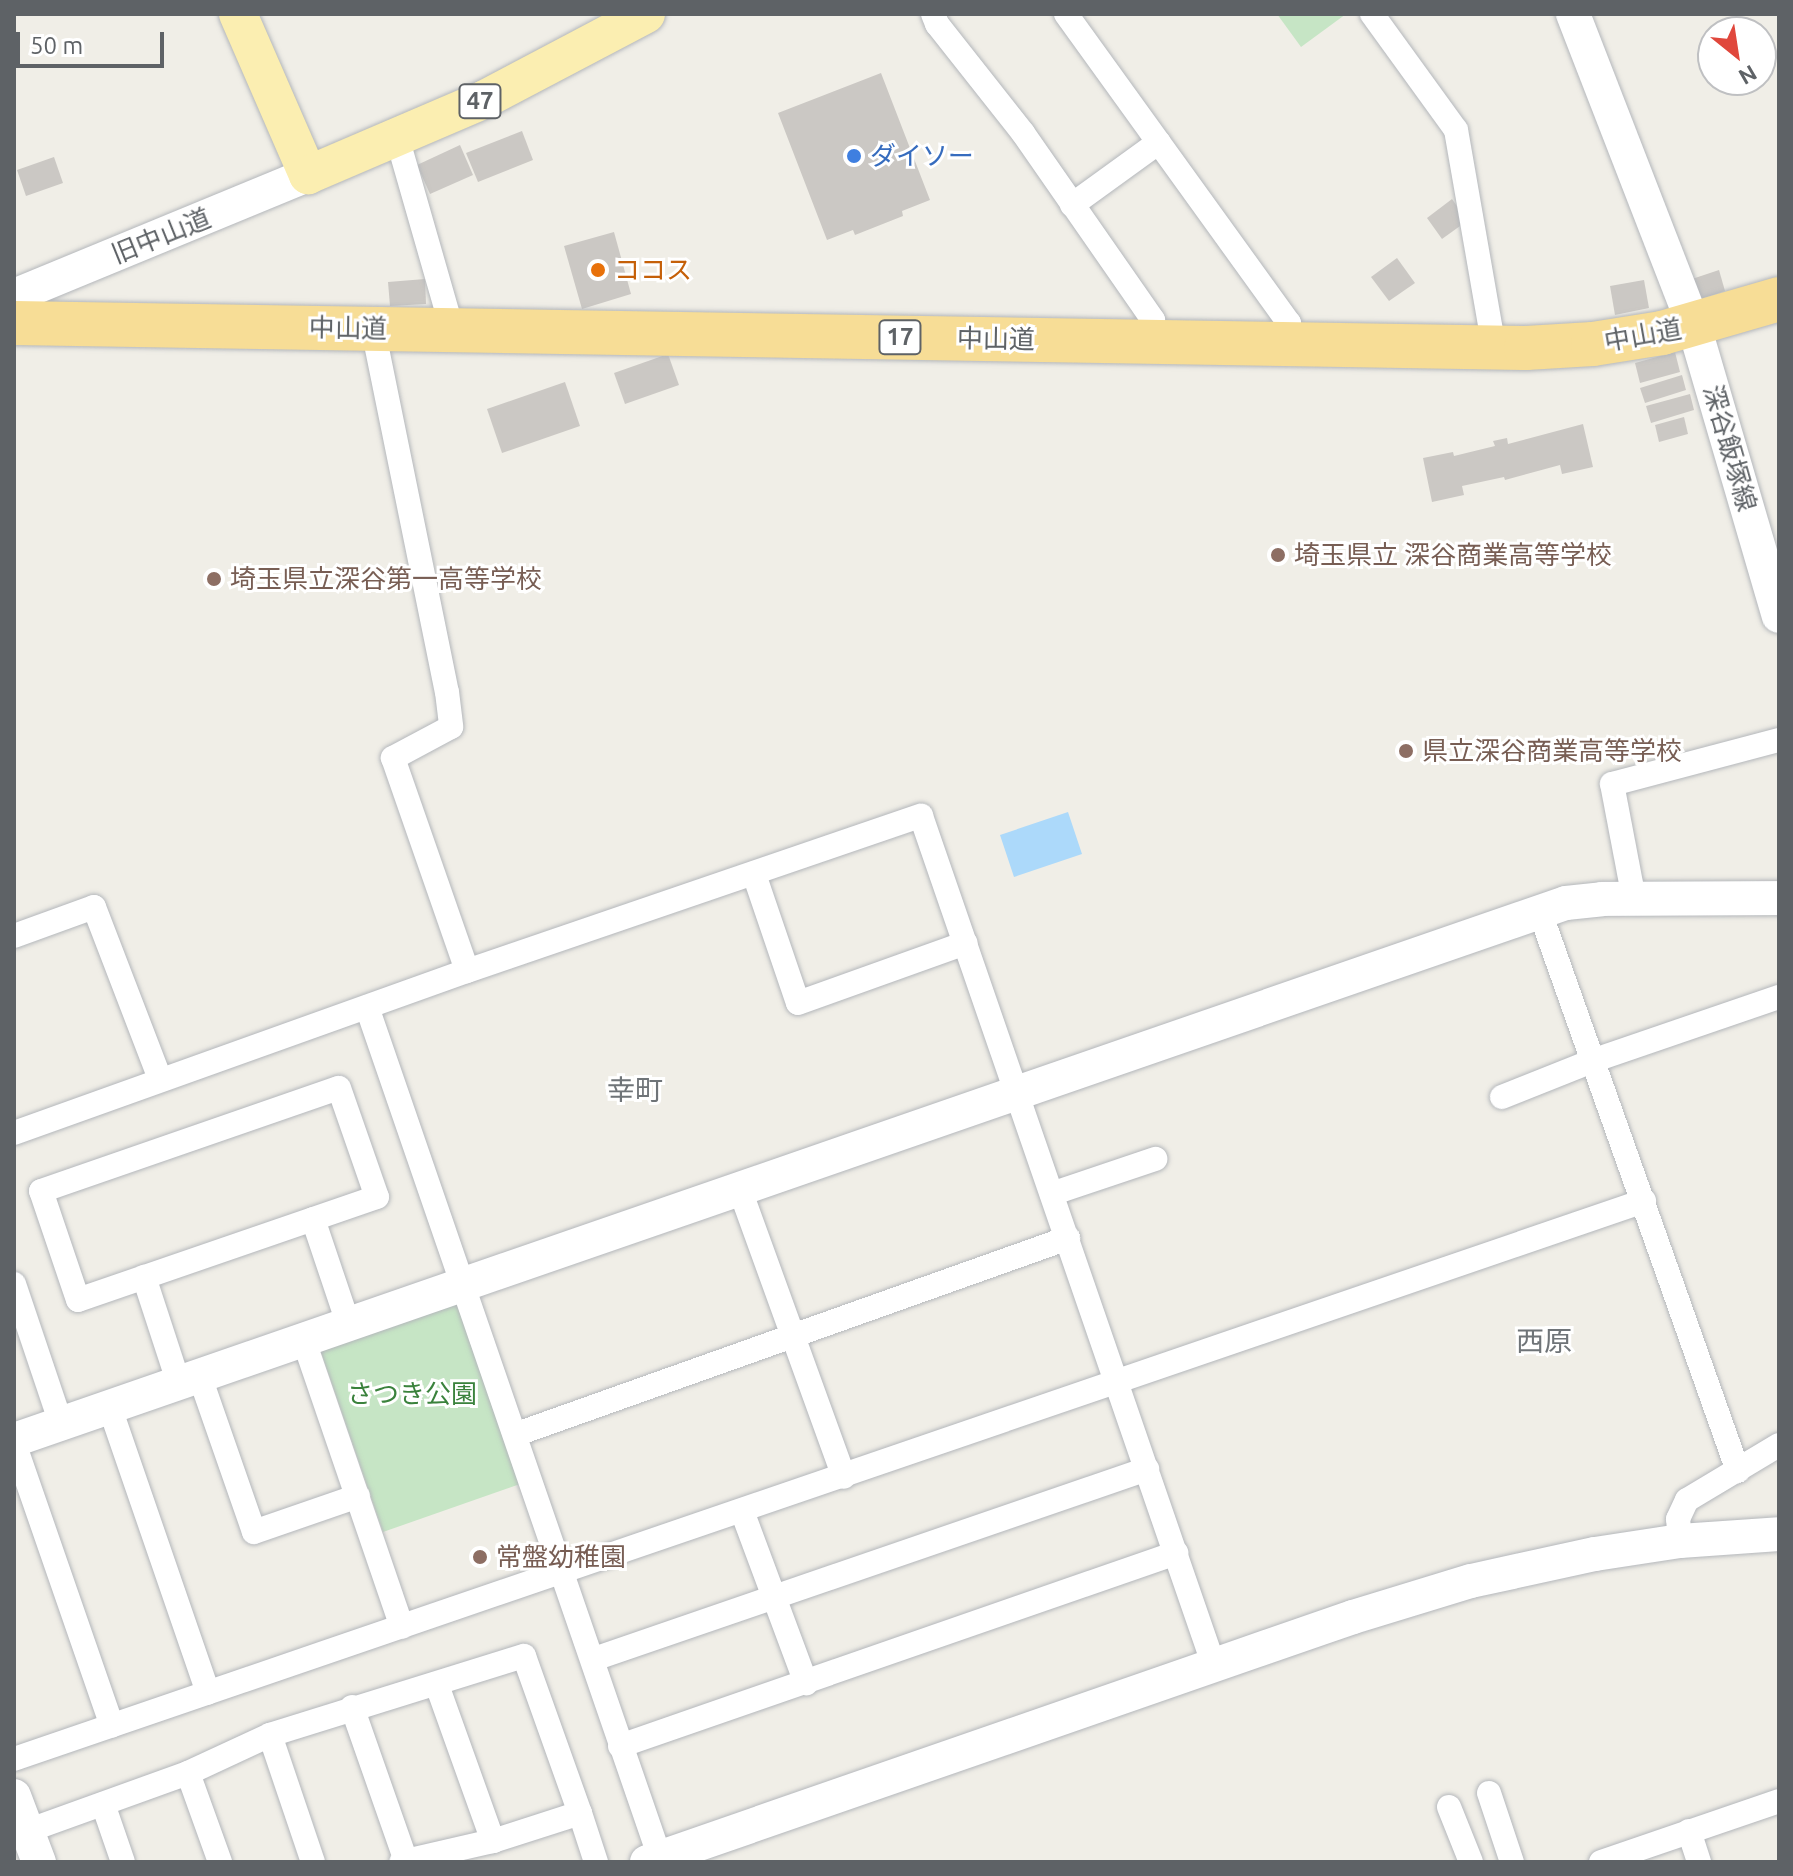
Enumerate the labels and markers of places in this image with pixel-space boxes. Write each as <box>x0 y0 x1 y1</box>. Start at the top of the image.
place label: ダイソー <box>870 140 974 172</box>
marker: ダイソー <box>845 147 863 165</box>
place label: ココス <box>614 254 692 286</box>
marker: ココス <box>589 261 607 279</box>
place label: 埼玉県立 深谷商業高等学校 <box>1294 539 1612 571</box>
marker: 埼玉県立 深谷商業高等学校 <box>1269 546 1287 564</box>
place label: 埼玉県立深谷第一高等学校 <box>230 563 542 595</box>
marker: 埼玉県立深谷第一高等学校 <box>205 570 223 588</box>
place label: 県立深谷商業高等学校 <box>1422 735 1682 767</box>
marker: 県立深谷商業高等学校 <box>1397 742 1415 760</box>
place label: 常盤幼稚園 <box>496 1541 626 1573</box>
marker: 常盤幼稚園 <box>471 1548 489 1566</box>

